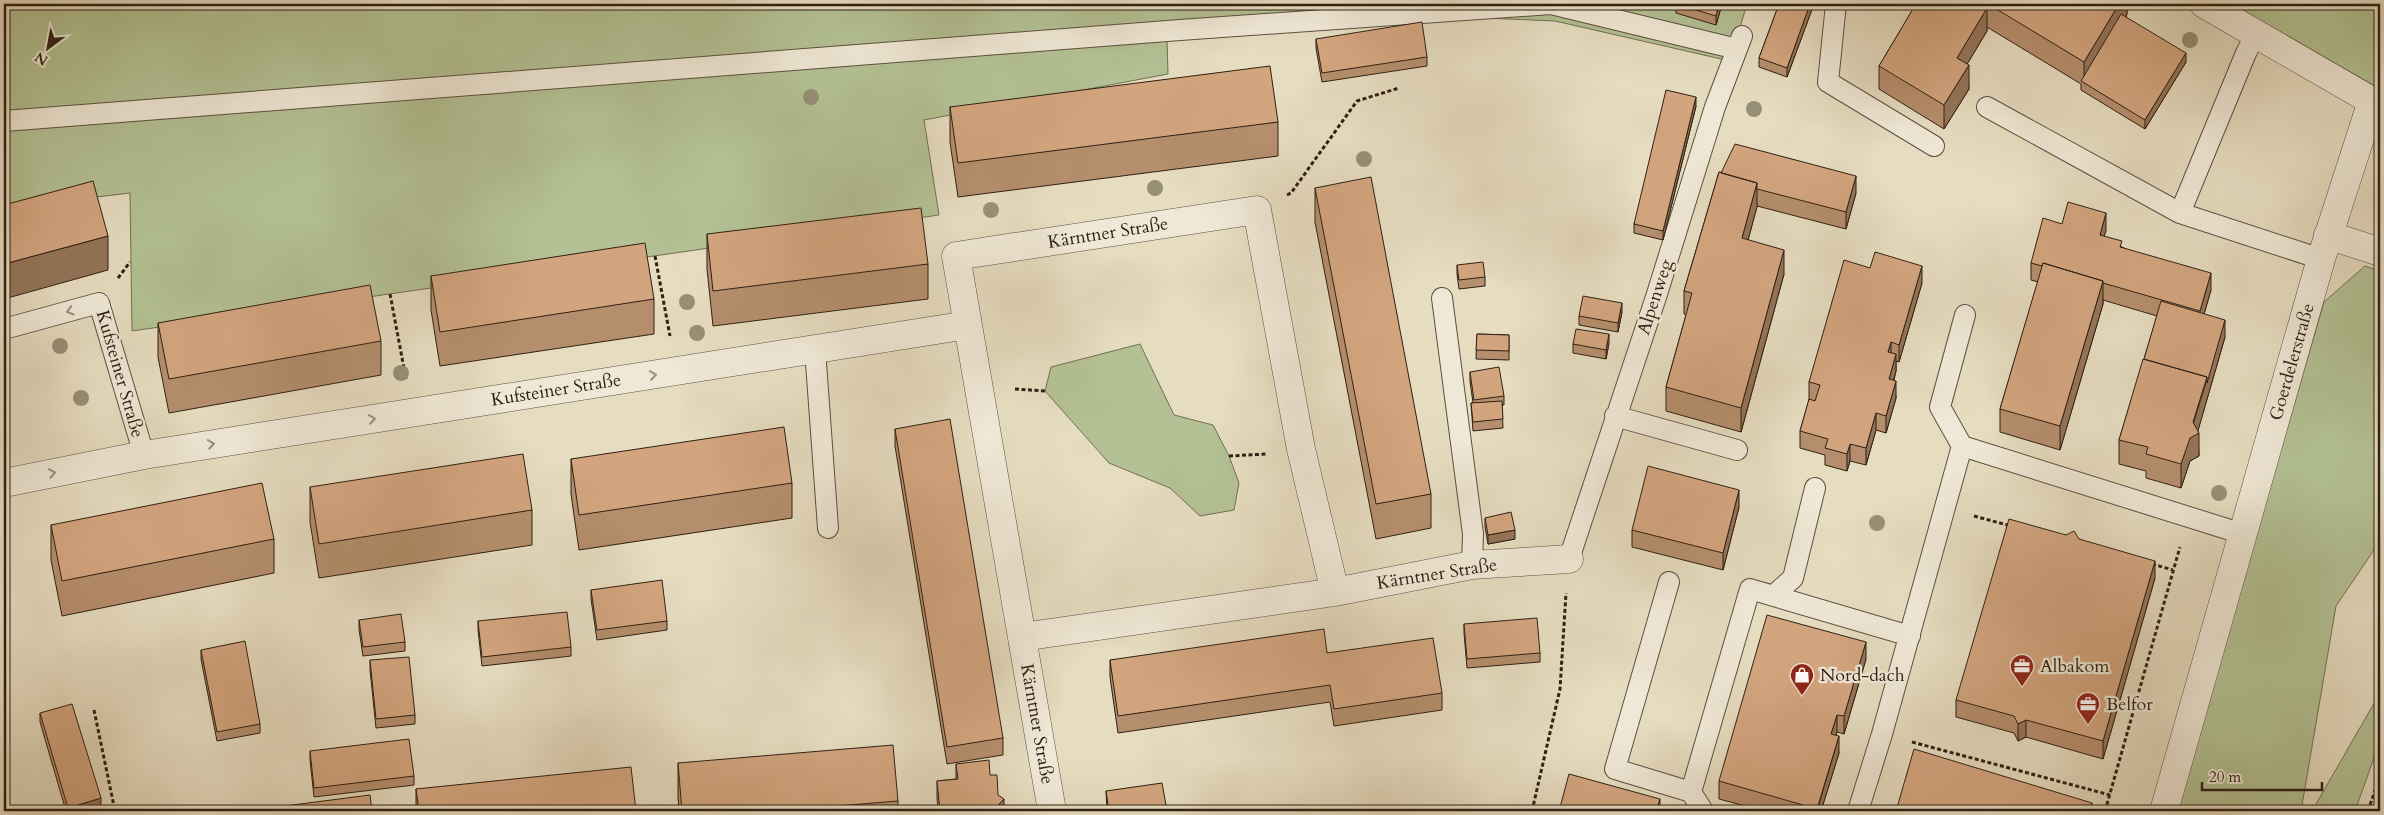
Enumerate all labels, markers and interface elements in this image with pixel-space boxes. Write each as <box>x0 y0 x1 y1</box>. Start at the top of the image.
north arrow <box>22 22 72 72</box>
text: N <box>31 47 52 70</box>
street label: Kärntner Straße <box>1046 211 1170 255</box>
street label: Alpenweg <box>1631 255 1679 338</box>
street label: Goerdelerstraße <box>2263 301 2321 423</box>
one-way arrow <box>66 305 75 316</box>
street label: Kufsteiner Straße <box>90 307 150 441</box>
street label: Kufsteiner Straße <box>489 367 623 413</box>
one-way arrow <box>649 370 658 380</box>
one-way arrow <box>367 414 376 424</box>
one-way arrow <box>207 440 216 450</box>
one-way arrow <box>47 469 56 479</box>
street label: Kärntner Straße <box>1375 552 1499 596</box>
office icon: Albakom <box>2009 653 2035 687</box>
place label: Albakom <box>2040 654 2110 679</box>
street label: Kärntner Straße <box>1014 662 1060 786</box>
shop icon: Nord-dach <box>1789 662 1815 696</box>
place label: Nord-dach <box>1820 663 1905 688</box>
office icon: Belfor <box>2075 691 2101 725</box>
place label: Belfor <box>2106 692 2153 717</box>
scale bar <box>2202 760 2322 792</box>
text: 20 m <box>2209 767 2241 787</box>

